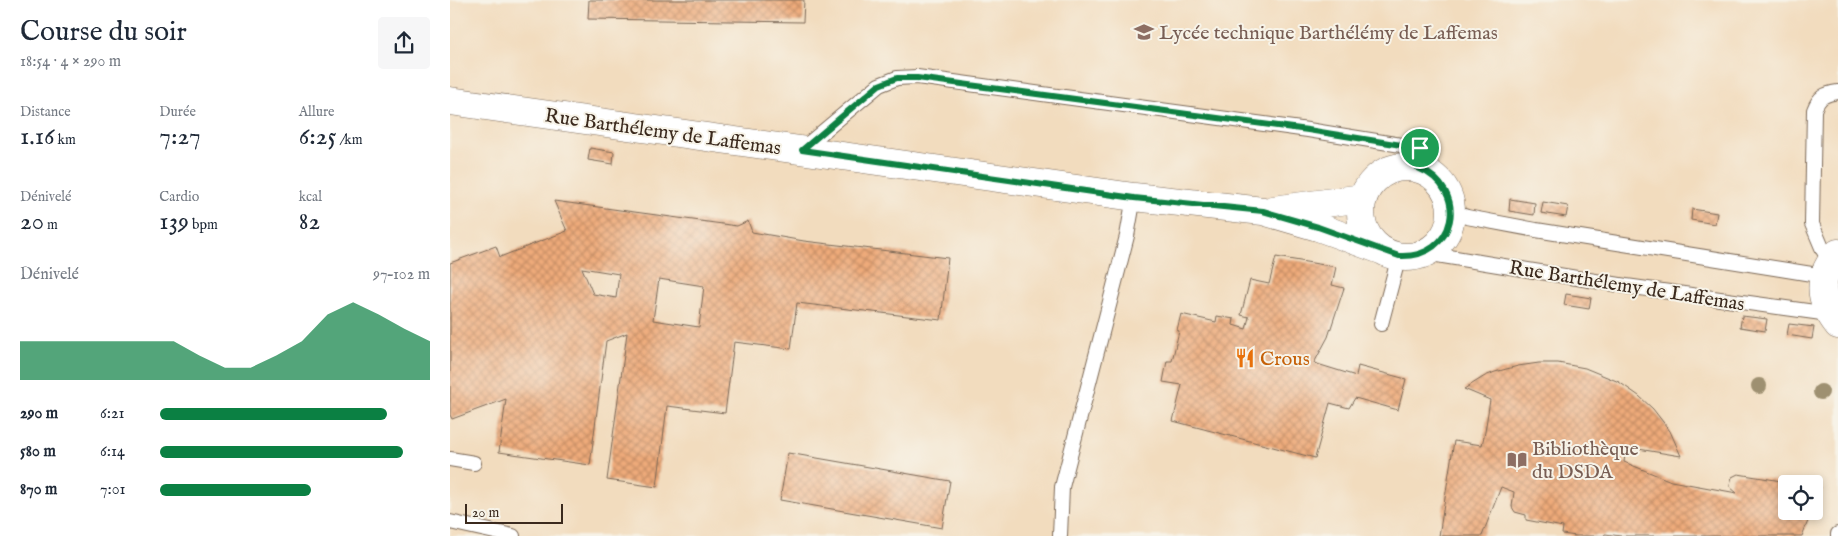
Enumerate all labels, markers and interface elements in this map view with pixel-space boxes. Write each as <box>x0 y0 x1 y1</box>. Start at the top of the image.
text: Course du soir <box>20 15 187 50</box>
button: share <box>378 17 430 69</box>
school or university icon: Lycée technique Barthélémy de Laffemas <box>1133 21 1155 43</box>
place label: Lycée technique Barthélémy de Laffemas <box>1159 21 1498 46</box>
text: 18:54 · 4 × 290 m <box>20 52 121 72</box>
text: Distance <box>20 103 71 121</box>
text: Durée <box>159 103 196 121</box>
text: Allure <box>299 103 335 121</box>
street label: Rue Barthélemy de Laffemas <box>543 104 782 161</box>
text: 1.16 <box>20 121 55 153</box>
text: 7:27 <box>159 121 201 153</box>
text: 6:25 <box>299 121 337 153</box>
pin <box>1399 127 1441 169</box>
text: km <box>55 131 76 149</box>
text: /km <box>337 131 363 149</box>
icon: arrive <box>1406 134 1434 162</box>
text: Dénivelé <box>20 188 72 206</box>
text: Cardio <box>159 188 199 206</box>
text: kcal <box>299 188 322 206</box>
text: 20 <box>20 206 44 238</box>
text: 139 <box>159 206 189 238</box>
text: 82 <box>299 206 320 238</box>
text: m <box>44 216 58 234</box>
text: bpm <box>189 216 218 234</box>
street label: Rue Barthélemy de Laffemas <box>1507 256 1746 317</box>
text: Dénivelé <box>20 265 79 285</box>
text: 97–102 m <box>373 265 430 285</box>
restaurant icon: Crous <box>1234 347 1256 369</box>
place label: Crous <box>1260 347 1310 372</box>
text: 290 m <box>20 404 58 424</box>
text: 6:21 <box>100 404 124 424</box>
place label: Bibliothèque du DSDA <box>1532 437 1639 485</box>
text: 580 m <box>20 442 56 462</box>
text: 6:14 <box>100 442 125 462</box>
library icon: Bibliothèque du DSDA <box>1506 449 1528 471</box>
map controls <box>1778 475 1823 520</box>
button: locate <box>1778 475 1823 520</box>
text: 870 m <box>20 480 57 500</box>
text: 7:01 <box>100 480 125 500</box>
scale bar <box>465 501 562 524</box>
text: 20 m <box>472 504 499 522</box>

